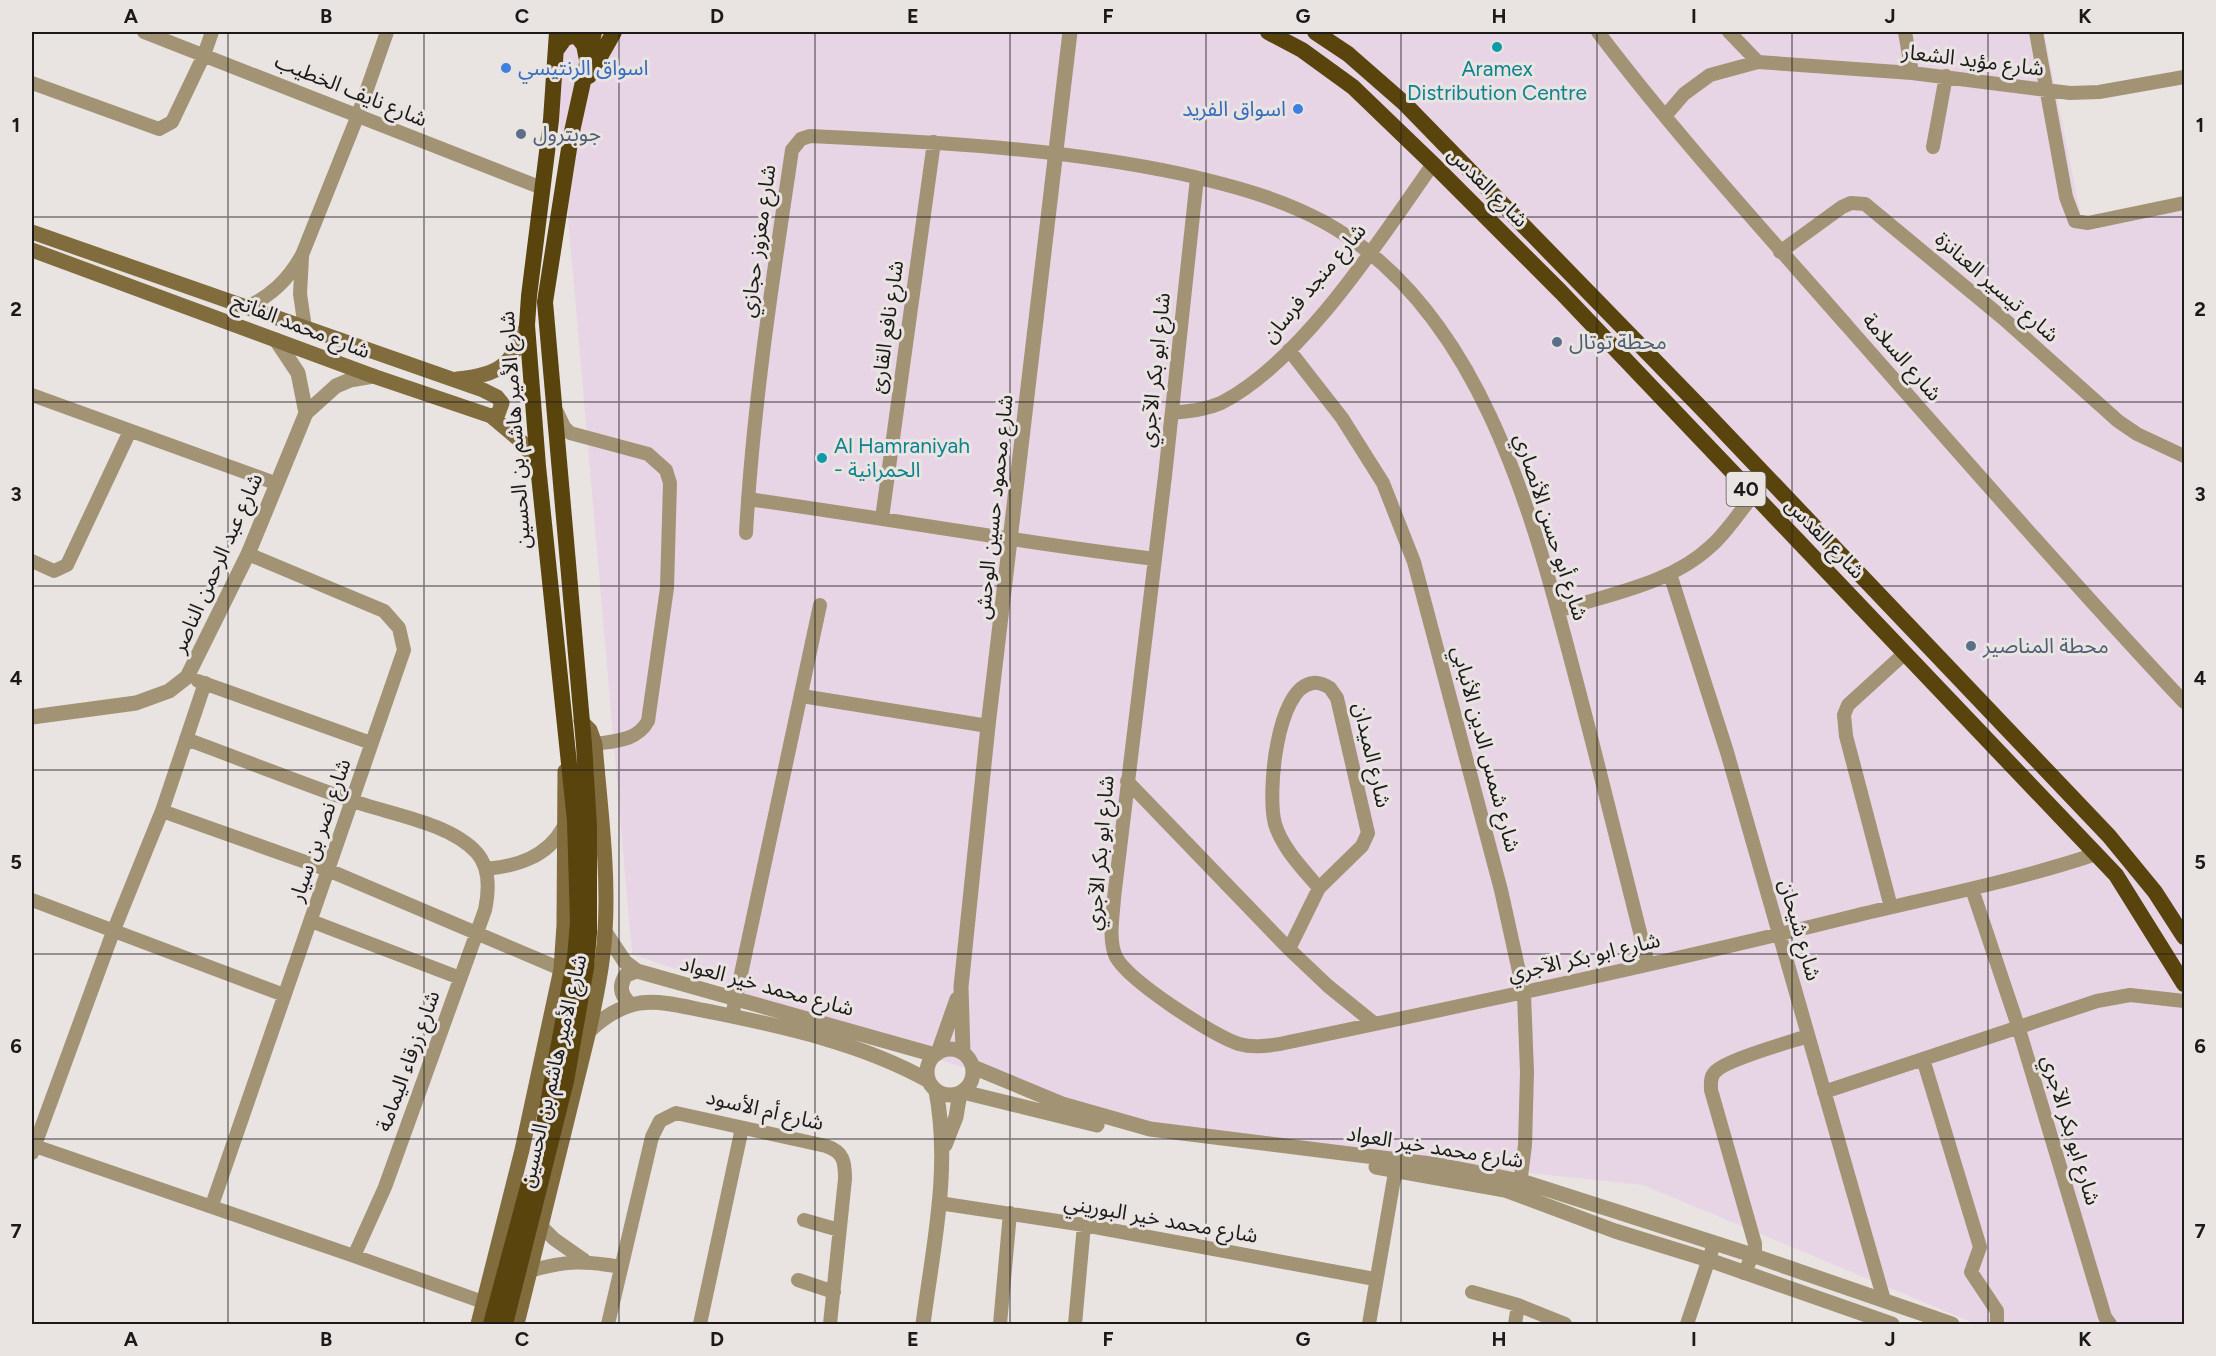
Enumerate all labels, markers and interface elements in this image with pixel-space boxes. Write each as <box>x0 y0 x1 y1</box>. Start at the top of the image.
text: A <box>124 4 139 28</box>
text: B <box>320 4 332 28</box>
text: C <box>515 4 529 28</box>
text: D <box>710 4 724 28</box>
text: E <box>907 4 919 28</box>
text: F <box>1102 4 1114 28</box>
text: G <box>1296 4 1311 28</box>
text: H <box>1492 4 1507 28</box>
text: I <box>1691 4 1697 28</box>
text: J <box>1884 4 1896 28</box>
text: K <box>2078 4 2092 28</box>
street label: شارع مؤيد الشعار <box>1899 38 2045 84</box>
marker: Aramex Distribution Centre <box>1490 40 1504 54</box>
street label: شارع نايف الخطيب <box>270 48 431 134</box>
place label: اسواق الرنتيسي <box>518 55 649 84</box>
place label: Aramex Distribution Centre <box>1407 56 1587 105</box>
marker: اسواق الرنتيسي <box>499 61 513 75</box>
place label: اسواق الفريد <box>1182 96 1286 121</box>
marker: اسواق الفريد <box>1291 102 1305 116</box>
text: 1 <box>12 113 20 137</box>
text: 1 <box>2196 113 2204 137</box>
place label: جوبترول <box>533 121 601 146</box>
marker: جوبترول <box>514 127 528 141</box>
street label: شارع القدس <box>1441 141 1534 234</box>
street label: شارع معزوز حجازي <box>734 163 784 320</box>
street label: شارع منجد فرسان <box>1256 218 1373 349</box>
street label: شارع تيسير العنانزة <box>1928 226 2064 349</box>
street label: شارع نافع القارئ <box>865 259 911 396</box>
street label: شارع محمد الفاتح <box>228 288 374 366</box>
street label: شارع ابو بكر الآجري <box>1134 291 1179 449</box>
text: 2 <box>10 297 22 321</box>
text: 2 <box>2194 297 2206 321</box>
street label: شارع السلامة <box>1855 308 1947 408</box>
street label: شارع الأمير هاشم بن الحسين <box>494 310 538 550</box>
place label: محطة توتال <box>1569 329 1667 354</box>
marker: محطة توتال <box>1550 335 1564 349</box>
street label: شارع محمود حسين الوحش <box>969 393 1021 621</box>
street label: شارع أبو حسن الأنصاري <box>1506 430 1594 625</box>
place label: Al Hamraniyah - الحمرانية <box>834 433 970 482</box>
marker: Al Hamraniyah - الحمرانية <box>815 451 829 465</box>
street label: شارع عبد الرحمن الناصر <box>165 469 270 659</box>
road number: 40 <box>1726 472 1766 506</box>
text: 3 <box>10 482 22 506</box>
text: 3 <box>2194 482 2206 506</box>
street label: شارع القدس <box>1778 492 1870 586</box>
place label: محطة المناصير <box>1982 633 2109 658</box>
marker: محطة المناصير <box>1964 639 1978 653</box>
street label: شارع شمس الدين الأنبابي <box>1443 643 1526 856</box>
text: 4 <box>10 666 23 690</box>
text: 4 <box>2194 666 2207 690</box>
street label: شارع الميدان <box>1345 700 1397 811</box>
street label: شارع نصر بن سيار <box>283 755 359 906</box>
street label: شارع ابو بكر الآجري <box>1080 774 1123 932</box>
text: 5 <box>10 850 22 874</box>
text: 5 <box>2194 850 2206 874</box>
street label: شارع شيحان <box>1771 876 1827 984</box>
street label: شارع ابو بكر الآجري <box>1505 927 1663 990</box>
street label: شارع محمد خير العواد <box>677 950 857 1024</box>
street label: شارع الأمير هاشم بن الحسين <box>514 952 594 1190</box>
street label: شارع زرقاء اليمامة <box>370 987 447 1136</box>
text: 6 <box>10 1034 22 1058</box>
text: 6 <box>2194 1034 2206 1058</box>
street label: شارع ابو بكر الآجري <box>2033 1052 2106 1209</box>
street label: شارع أم الأسود <box>703 1084 826 1139</box>
street label: شارع محمد خير العواد <box>1344 1120 1525 1176</box>
street label: شارع محمد خير البوريني <box>1062 1189 1260 1252</box>
text: 7 <box>10 1219 22 1243</box>
text: 7 <box>2194 1219 2206 1243</box>
text: A <box>124 1327 139 1351</box>
text: B <box>320 1327 332 1351</box>
text: C <box>515 1327 529 1351</box>
text: D <box>710 1327 724 1351</box>
text: E <box>907 1327 919 1351</box>
text: F <box>1102 1327 1114 1351</box>
text: G <box>1296 1327 1311 1351</box>
text: H <box>1492 1327 1507 1351</box>
text: I <box>1691 1327 1697 1351</box>
text: J <box>1884 1327 1896 1351</box>
text: K <box>2078 1327 2092 1351</box>

